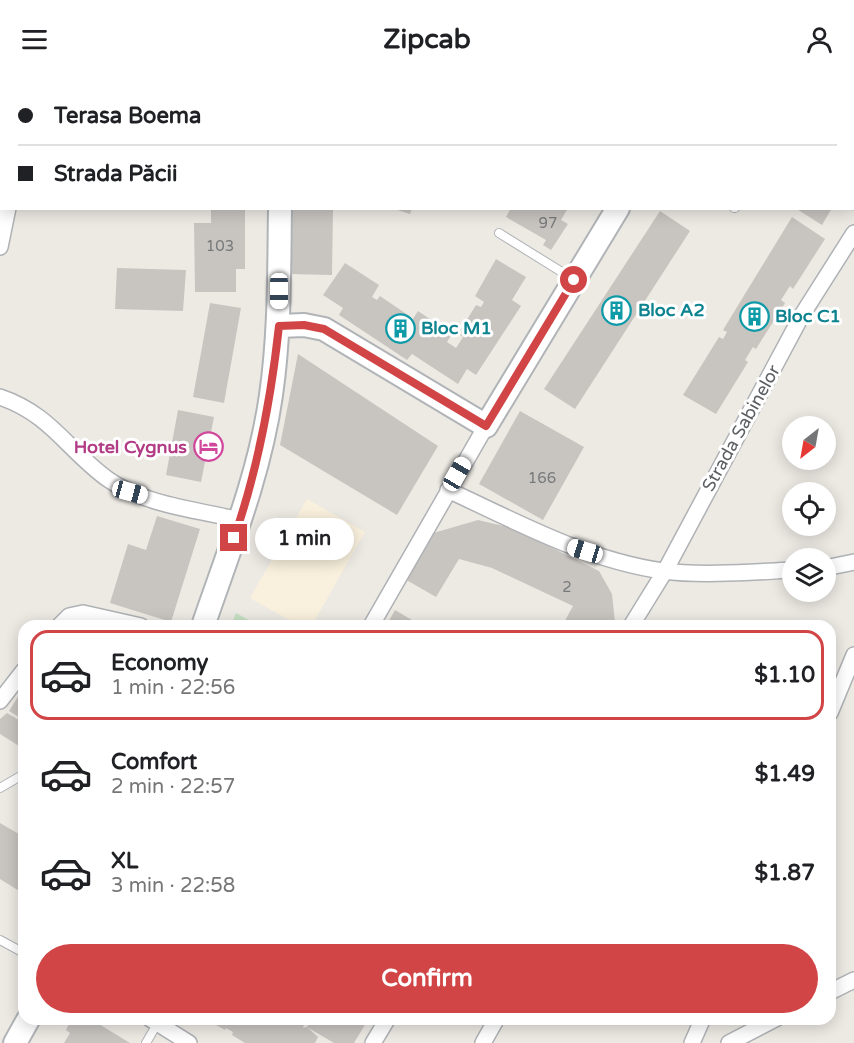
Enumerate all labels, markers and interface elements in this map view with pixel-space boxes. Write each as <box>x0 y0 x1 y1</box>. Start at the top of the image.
icon: menu <box>18 23 51 56</box>
text: Zipcab <box>383 23 471 56</box>
icon: person <box>803 23 836 56</box>
text: Terasa Boema <box>54 103 201 129</box>
text: Strada Păcii <box>54 161 178 187</box>
house number: 97 <box>539 214 557 232</box>
house number: 103 <box>206 237 234 255</box>
route start <box>560 266 587 293</box>
car <box>270 273 288 309</box>
building icon: Bloc A2 <box>601 294 633 326</box>
place label: Bloc A2 <box>638 299 705 321</box>
building icon: Bloc C1 <box>738 300 770 332</box>
place label: Bloc C1 <box>775 305 841 327</box>
building icon: Bloc M1 <box>384 312 416 344</box>
place label: Bloc M1 <box>421 317 492 339</box>
street label: Strada Sabinelor <box>697 361 785 495</box>
north arrow <box>782 416 836 470</box>
map controls <box>782 416 836 602</box>
hotel icon: Hotel Cygnus <box>192 431 224 463</box>
place label: Hotel Cygnus <box>74 436 187 458</box>
car <box>440 454 474 494</box>
house number: 166 <box>528 469 556 487</box>
car <box>110 479 150 505</box>
button: locate <box>782 482 836 536</box>
callout: 1 min <box>255 517 354 559</box>
route end <box>220 524 247 551</box>
text: 1 min <box>278 527 331 551</box>
car <box>565 537 605 565</box>
button: layers <box>782 548 836 602</box>
house number: 2 <box>562 578 572 596</box>
icon: car <box>39 648 93 702</box>
text: Economy <box>111 650 208 676</box>
text: $1.10 <box>754 662 815 688</box>
text: 1 min · 22:56 <box>111 676 235 700</box>
icon: car <box>39 747 93 801</box>
text: Comfort <box>111 749 197 775</box>
text: $1.49 <box>755 761 815 787</box>
text: 2 min · 22:57 <box>111 775 235 799</box>
icon: car <box>39 846 93 900</box>
text: XL <box>111 848 138 874</box>
text: $1.87 <box>754 860 815 886</box>
text: 3 min · 22:58 <box>111 874 235 898</box>
button: Confirm <box>36 944 818 1013</box>

